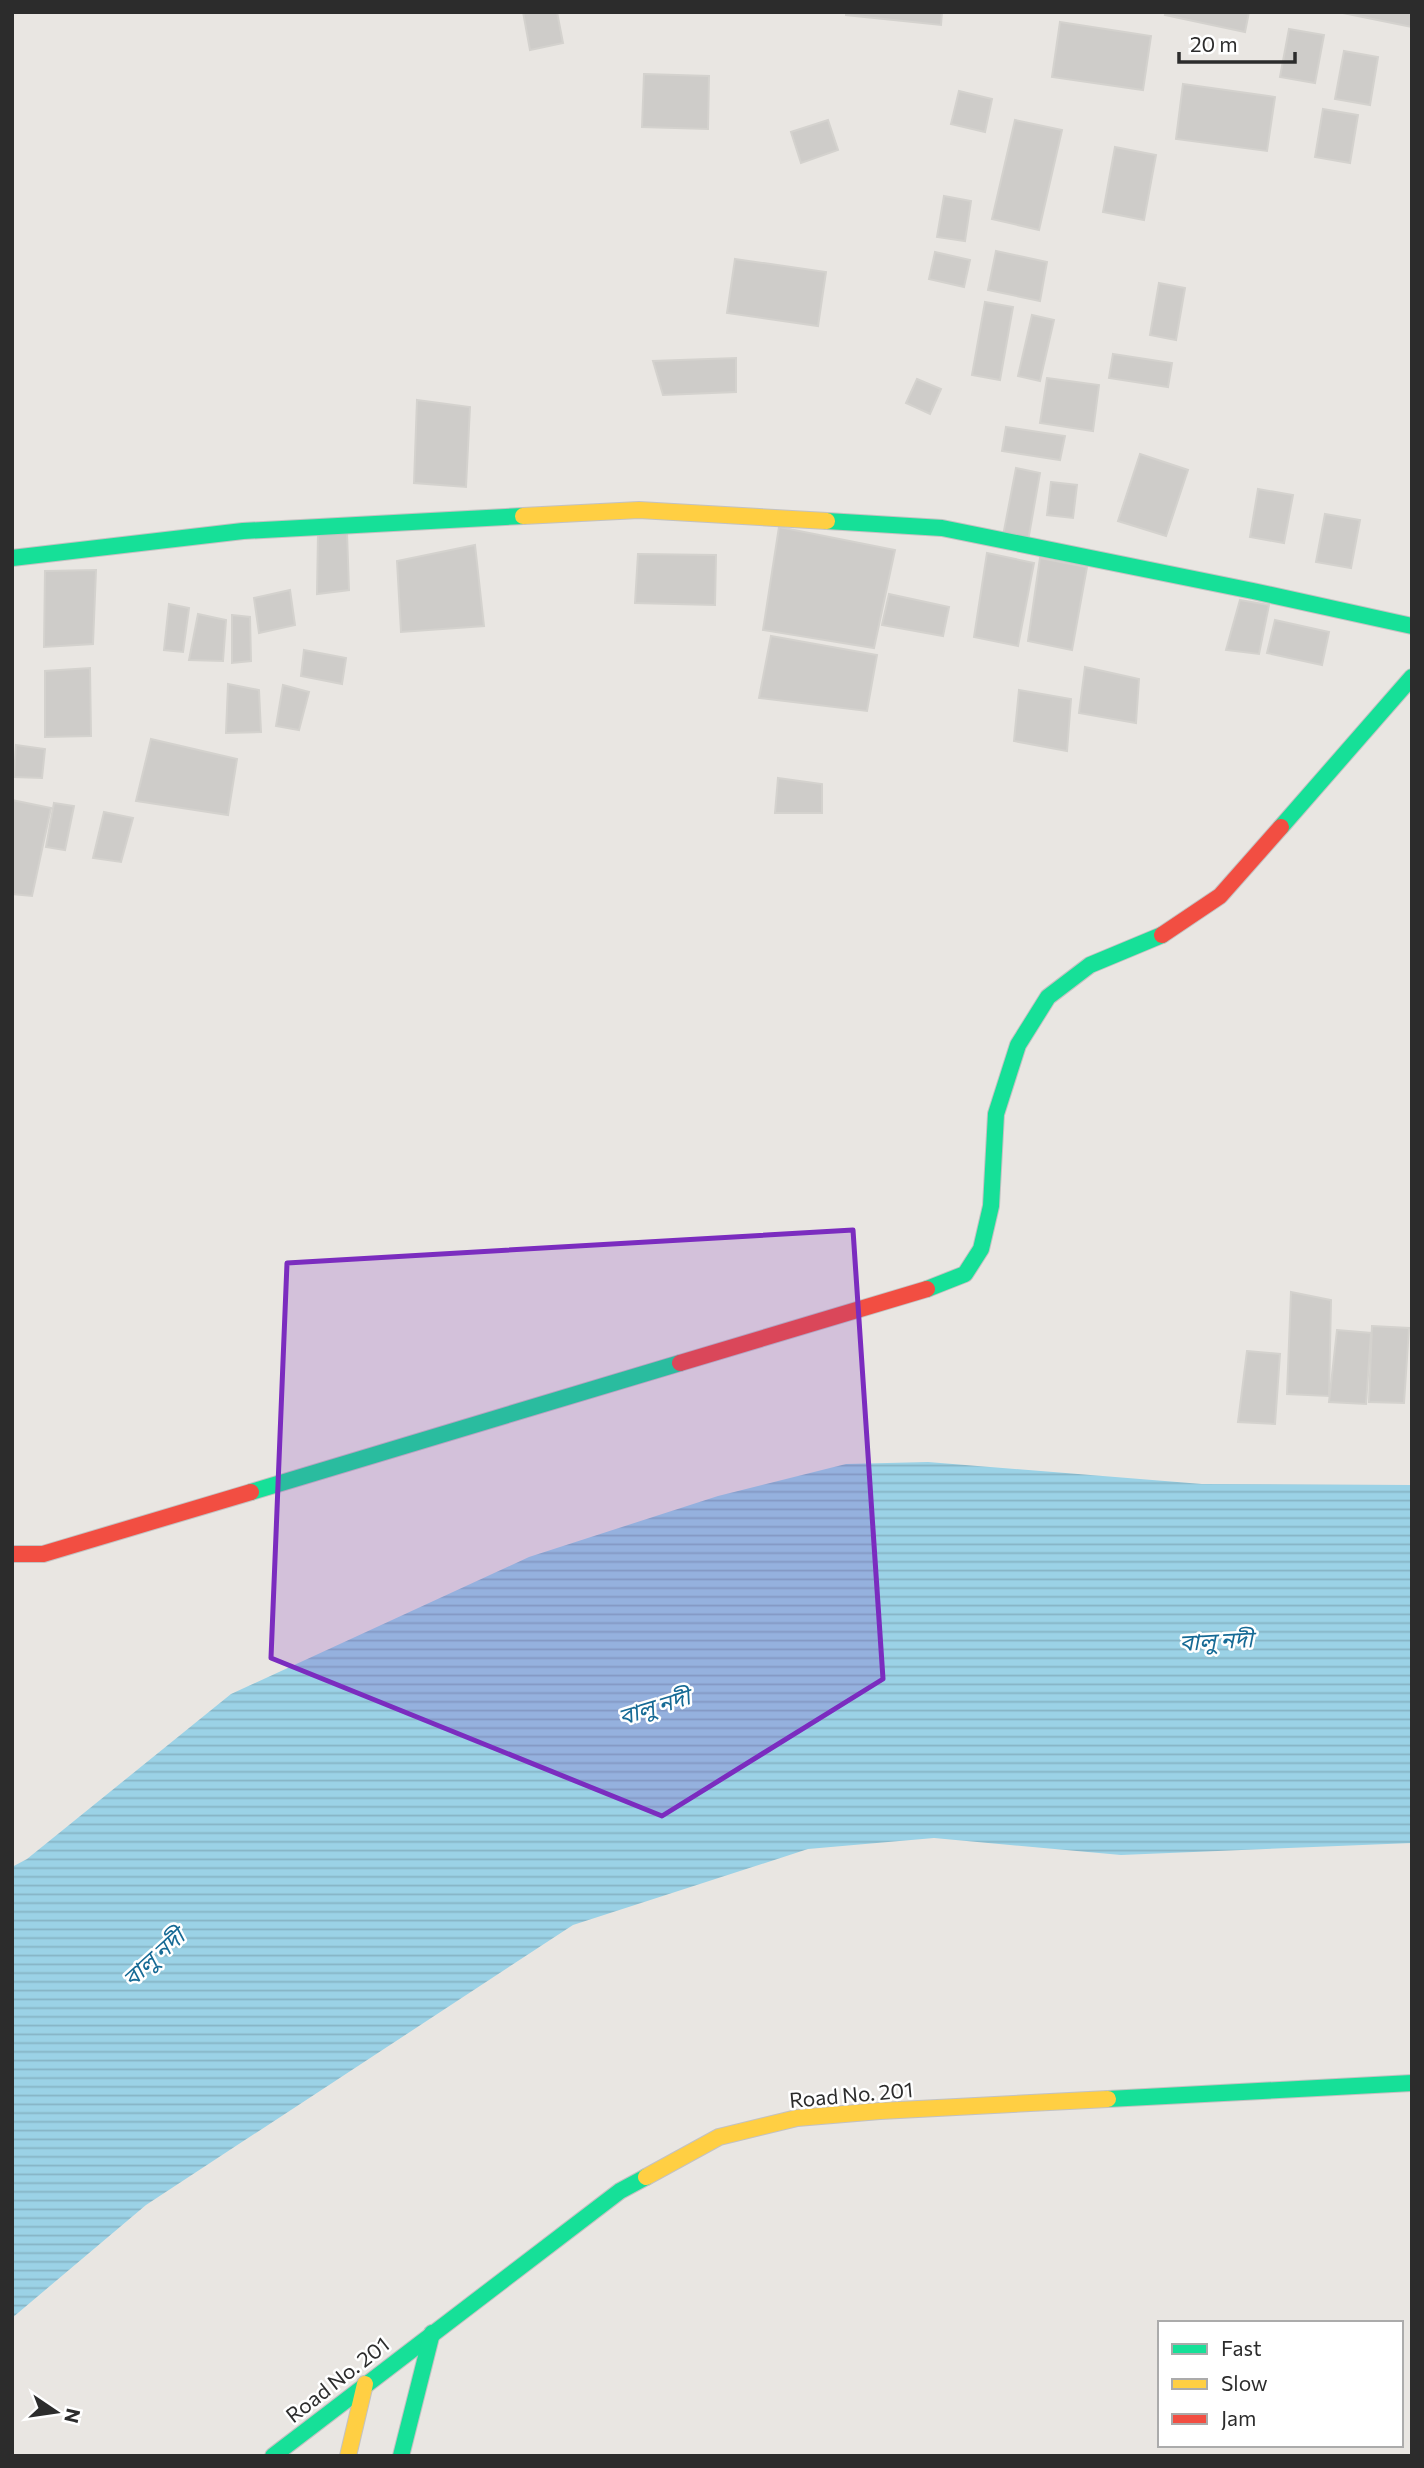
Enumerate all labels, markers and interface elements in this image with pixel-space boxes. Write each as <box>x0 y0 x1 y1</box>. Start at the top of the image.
scale bar <box>1179 21 1294 65</box>
text: 20 m <box>1190 31 1238 56</box>
water label: বালু নদী <box>1178 1624 1257 1657</box>
water label: বালু নদী <box>615 1681 697 1731</box>
water label: বালু নদী <box>116 1919 193 1993</box>
street label: Road No. 201 <box>788 2076 914 2112</box>
legend <box>1158 2321 1403 2447</box>
street label: Road No. 201 <box>280 2331 394 2427</box>
text: Fast <box>1221 2335 1262 2360</box>
text: Slow <box>1221 2370 1268 2395</box>
north arrow <box>21 2377 91 2447</box>
text: Jam <box>1221 2405 1256 2430</box>
text: N <box>60 2406 86 2425</box>

